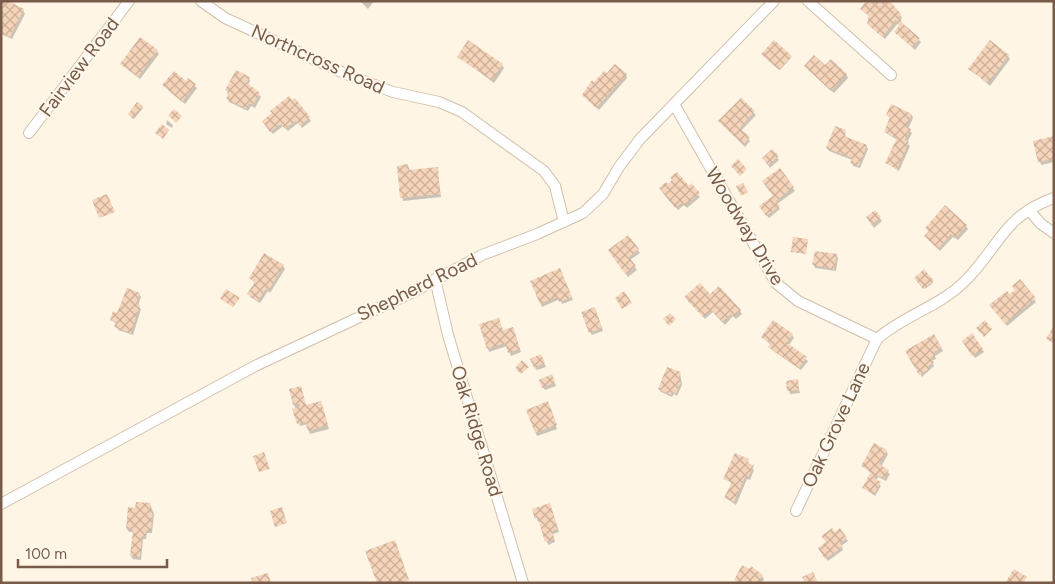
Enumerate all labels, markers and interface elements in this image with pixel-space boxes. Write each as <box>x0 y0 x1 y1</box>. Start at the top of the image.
street label: Fairview Road <box>34 13 124 121</box>
street label: Northcross Road <box>248 19 388 99</box>
street label: Woodway Drive <box>701 163 789 289</box>
street label: Shepherd Road <box>353 248 481 326</box>
street label: Oak Grove Lane <box>797 359 875 491</box>
street label: Oak Ridge Road <box>446 363 508 499</box>
scale bar <box>18 536 166 568</box>
text: 100 m <box>25 545 67 563</box>

